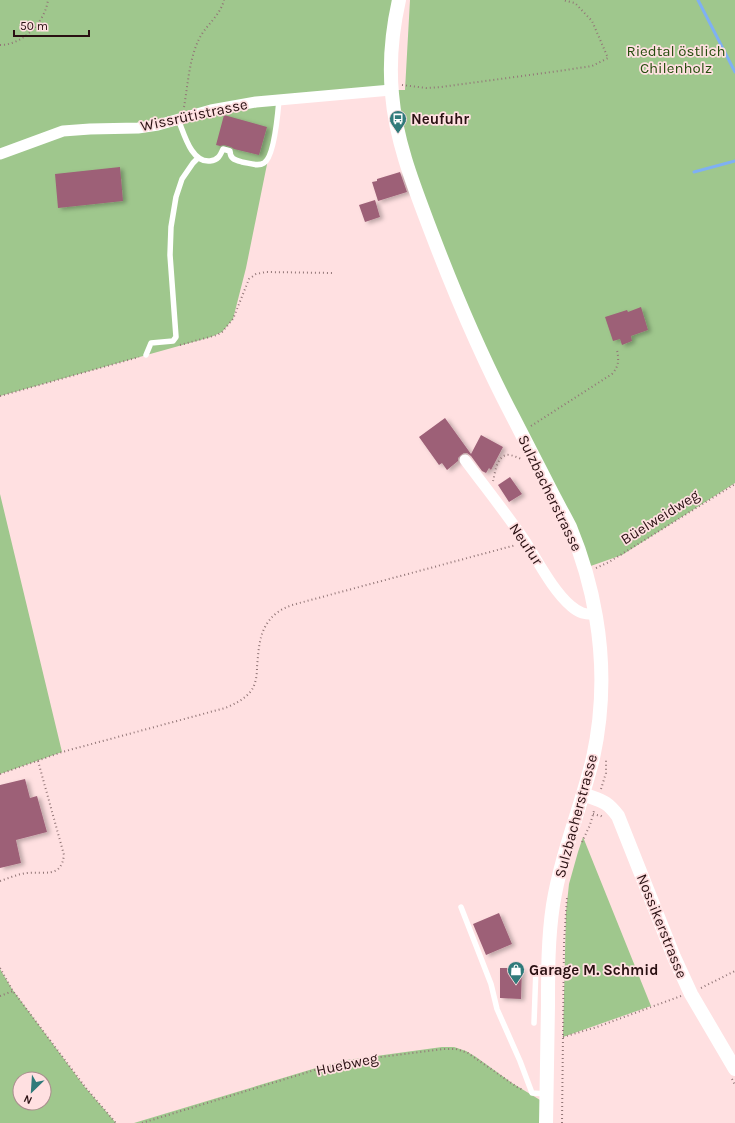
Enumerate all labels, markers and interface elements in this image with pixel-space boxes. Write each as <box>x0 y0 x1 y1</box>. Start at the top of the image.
scale bar <box>14 12 89 38</box>
text: 50 m <box>20 19 48 33</box>
park label: Riedtal östlich Chilenholz <box>626 42 726 77</box>
street label: Wissrütistrasse <box>139 95 249 135</box>
bus stop icon: Neufuhr <box>388 109 408 134</box>
place label: Neufuhr <box>411 110 469 128</box>
street label: Sulzbacherstrasse <box>514 432 586 554</box>
street label: Büelweidweg <box>617 485 703 548</box>
street label: Neufur <box>505 520 547 569</box>
street label: Sulzbacherstrasse <box>551 752 601 880</box>
street label: Nossikerstrasse <box>633 871 691 981</box>
shop icon: Garage M. Schmid <box>506 960 526 985</box>
place label: Garage M. Schmid <box>529 961 658 979</box>
street label: Huebweg <box>314 1049 380 1079</box>
north arrow <box>12 1071 52 1111</box>
text: N <box>22 1092 34 1107</box>

